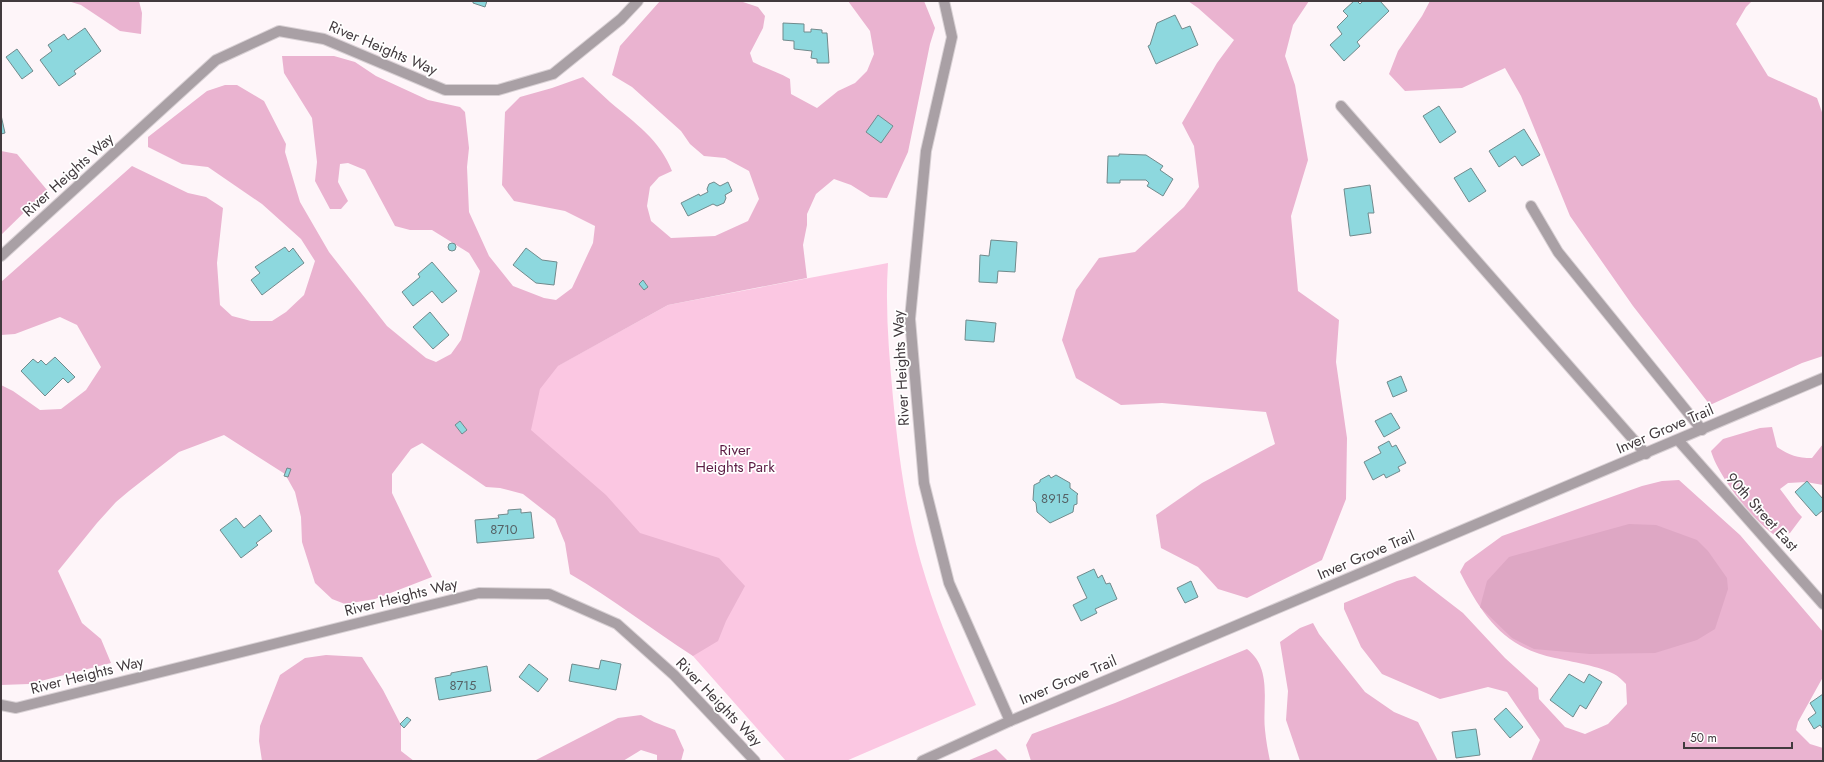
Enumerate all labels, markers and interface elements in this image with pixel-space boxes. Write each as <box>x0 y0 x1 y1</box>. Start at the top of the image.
street label: River Heights Way <box>325 15 441 81</box>
street label: River Heights Way <box>18 128 119 222</box>
street label: River Heights Way <box>887 309 915 427</box>
street label: Inver Grove Trail <box>1613 399 1717 459</box>
park label: River Heights Park <box>695 439 775 478</box>
street label: 90th Street East <box>1721 468 1804 556</box>
house number: 8915 <box>1041 489 1069 508</box>
house number: 8710 <box>490 520 518 539</box>
street label: Inver Grove Trail <box>1314 525 1418 585</box>
street label: River Heights Way <box>342 572 460 622</box>
street label: River Heights Way <box>28 650 146 700</box>
street label: Inver Grove Trail <box>1016 650 1120 710</box>
street label: River Heights Way <box>671 653 767 752</box>
house number: 8715 <box>450 676 476 695</box>
scale bar <box>1684 724 1792 750</box>
text: 50 m <box>1690 729 1717 747</box>

